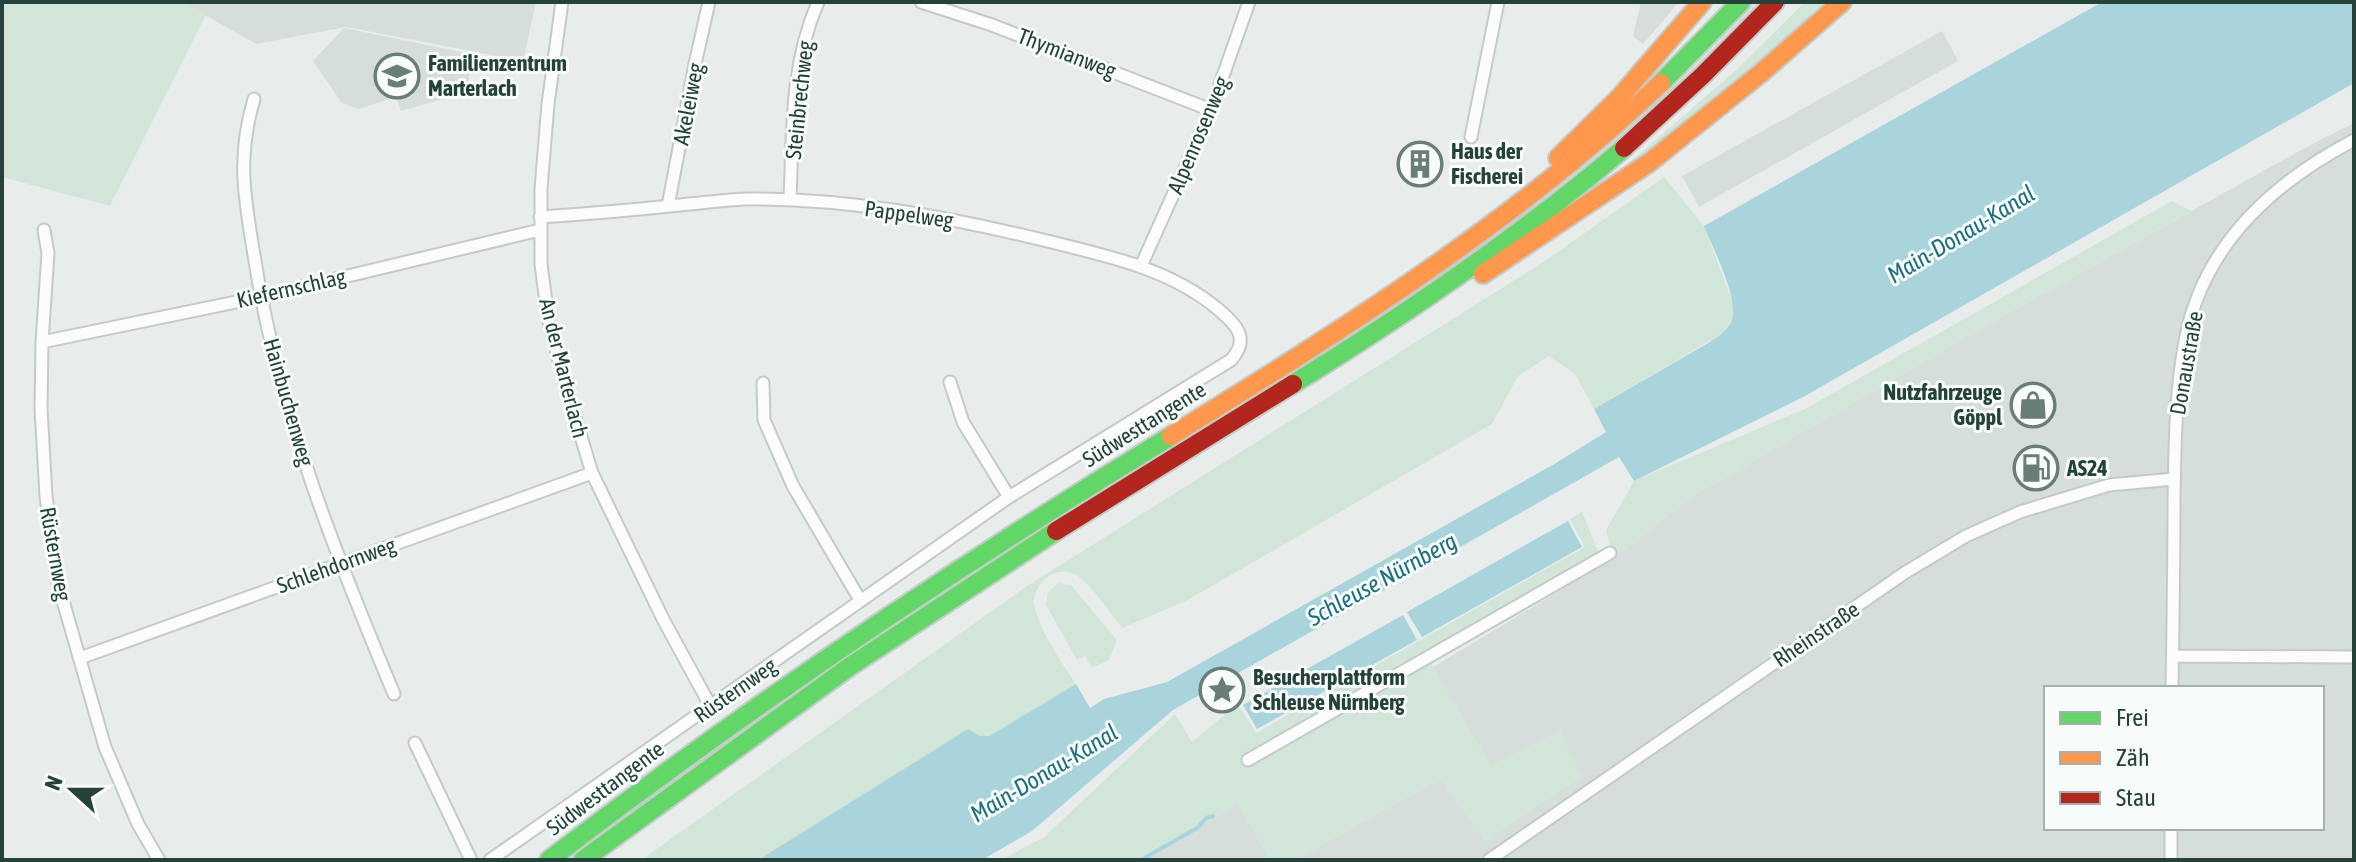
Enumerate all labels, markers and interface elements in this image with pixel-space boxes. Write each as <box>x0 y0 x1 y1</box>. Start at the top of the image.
street label: Thymianweg <box>1014 22 1120 84</box>
street label: Steinbrechweg <box>780 39 818 161</box>
place label: Familienzentrum Marterlach <box>428 50 567 101</box>
school or university icon: Familienzentrum Marterlach <box>373 52 421 100</box>
street label: Akeleiweg <box>667 60 709 147</box>
street label: Alpenrosenweg <box>1162 72 1235 198</box>
place label: Haus der Fischerei <box>1451 138 1523 189</box>
building icon: Haus der Fischerei <box>1396 140 1444 188</box>
water label: Main-Donau-Kanal <box>1882 179 2040 289</box>
street label: Pappelweg <box>863 195 956 233</box>
street label: Kiefernschlag <box>234 263 349 313</box>
street label: An der Marterlach <box>534 295 594 441</box>
street label: Donaustraße <box>2164 309 2208 417</box>
street label: Hainbuchenweg <box>258 335 320 469</box>
street label: Südwesttangente <box>1078 376 1210 472</box>
place label: Nutzfahrzeuge Göppl <box>1883 379 2003 430</box>
shop icon: Nutzfahrzeuge Göppl <box>2009 381 2057 429</box>
fuel station icon: AS24 <box>2012 444 2060 492</box>
place label: AS24 <box>2066 455 2108 481</box>
street label: Rüsternweg <box>35 505 77 604</box>
water label: Schleuse Nürnberg <box>1302 527 1461 632</box>
street label: Schlehdornweg <box>273 531 400 599</box>
street label: Rheinstraße <box>1768 596 1864 672</box>
street label: Rüsternweg <box>689 652 782 728</box>
place label: Besucherplattform Schleuse Nürnberg <box>1253 664 1405 715</box>
place icon: Besucherplattform Schleuse Nürnberg <box>1198 666 1246 714</box>
legend <box>2044 686 2324 830</box>
text: Frei <box>2116 704 2149 731</box>
water label: Main-Donau-Kanal <box>965 718 1123 828</box>
street label: Südwesttangente <box>541 735 669 841</box>
text: Zäh <box>2116 744 2150 771</box>
north arrow <box>32 750 112 830</box>
text: N <box>39 772 68 794</box>
text: Stau <box>2116 784 2156 811</box>

